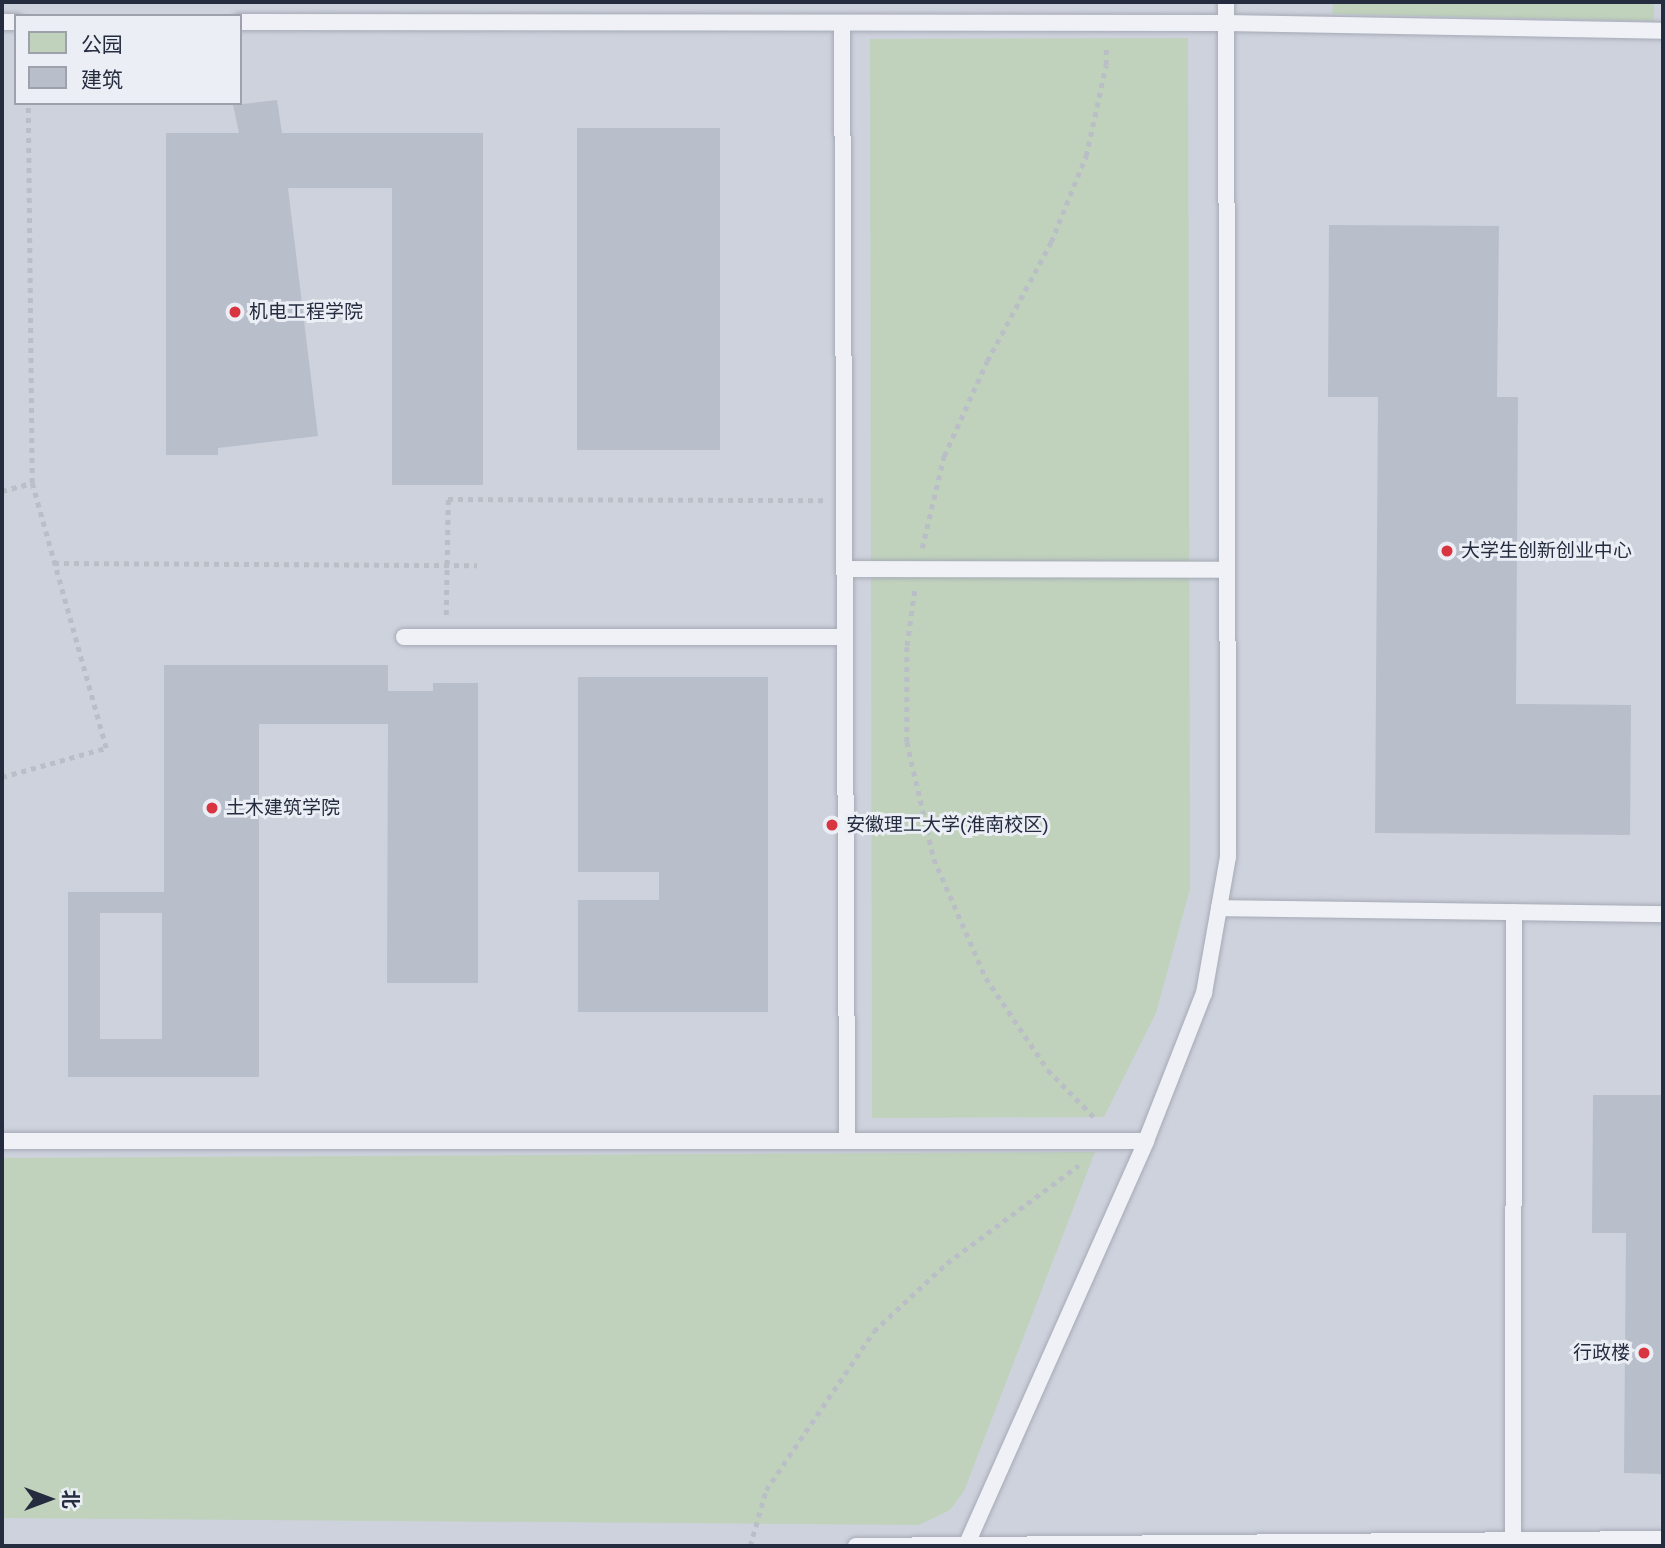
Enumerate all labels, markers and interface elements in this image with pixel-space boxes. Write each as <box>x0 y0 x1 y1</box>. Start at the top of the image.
legend <box>14 14 242 105</box>
text: 公园 <box>81 33 123 56</box>
text: 建筑 <box>81 68 123 91</box>
place label: 机电工程学院 <box>249 301 363 323</box>
marker: 机电工程学院 <box>227 304 243 320</box>
place label: 大学生创新创业中心 <box>1461 540 1632 562</box>
marker: 大学生创新创业中心 <box>1439 543 1455 559</box>
place label: 土木建筑学院 <box>226 797 340 819</box>
marker: 土木建筑学院 <box>204 800 220 816</box>
place label: 安徽理工大学(淮南校区) <box>846 814 1049 836</box>
marker: 安徽理工大学(淮南校区) <box>824 817 840 833</box>
place label: 行政楼 <box>1573 1342 1630 1364</box>
marker: 行政楼 <box>1636 1345 1652 1361</box>
north arrow <box>14 1464 84 1534</box>
text: 北 <box>60 1489 81 1509</box>

